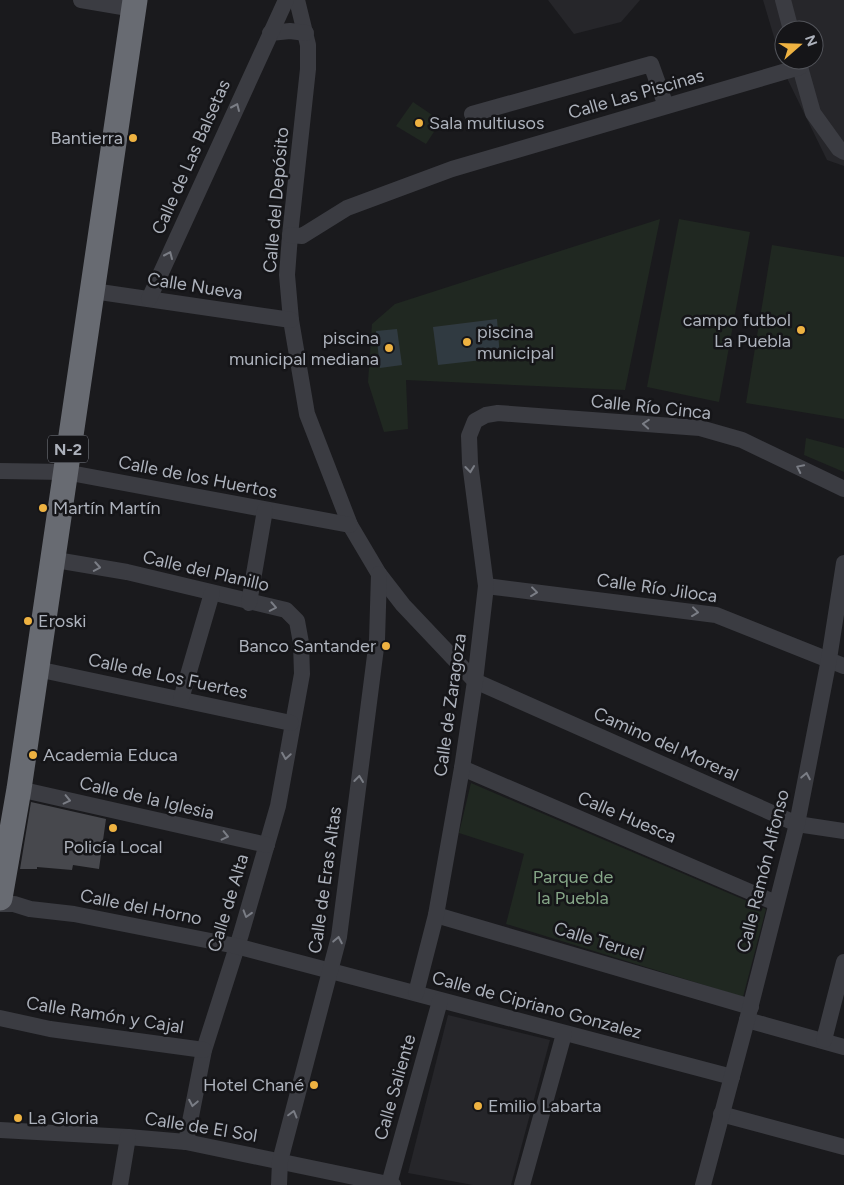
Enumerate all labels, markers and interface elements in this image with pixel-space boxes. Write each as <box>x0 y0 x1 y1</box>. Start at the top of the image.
north arrow <box>774 20 824 70</box>
text: N <box>801 33 821 49</box>
street label: Calle Las Piscinas <box>566 64 706 124</box>
street label: Calle de Las Balsetas <box>147 76 235 238</box>
one-way arrow <box>230 103 241 112</box>
place label: Sala multiusos <box>429 112 544 134</box>
marker: Sala multiusos <box>413 117 425 129</box>
street label: Calle del Depósito <box>259 126 293 274</box>
place label: Bantierra <box>51 127 123 149</box>
marker: Bantierra <box>127 132 139 144</box>
one-way arrow <box>163 251 173 260</box>
street label: Calle Nueva <box>146 268 244 304</box>
place label: campo futbol La Puebla <box>683 309 791 352</box>
place label: piscina municipal <box>477 321 554 364</box>
marker: campo futbol La Puebla <box>795 324 807 336</box>
place label: piscina municipal mediana <box>229 327 379 370</box>
marker: piscina municipal <box>461 336 473 348</box>
marker: piscina municipal mediana <box>383 342 395 354</box>
street label: Calle Río Cinca <box>590 390 712 424</box>
one-way arrow <box>641 419 649 430</box>
road number: N-2 <box>48 436 88 462</box>
street label: Calle de los Huertos <box>117 451 279 503</box>
one-way arrow <box>796 464 805 474</box>
one-way arrow <box>464 465 475 473</box>
place label: Martín Martín <box>53 497 160 519</box>
marker: Martín Martín <box>37 502 49 514</box>
street label: Calle del Planillo <box>141 546 271 596</box>
one-way arrow <box>93 561 102 572</box>
street label: Calle Río Jiloca <box>595 569 719 607</box>
one-way arrow <box>530 586 538 597</box>
one-way arrow <box>268 602 277 612</box>
one-way arrow <box>692 606 700 617</box>
place label: Eroski <box>38 610 86 632</box>
marker: Eroski <box>22 615 34 627</box>
street label: Calle de Zaragoza <box>429 632 471 778</box>
place label: Banco Santander <box>238 635 376 657</box>
marker: Banco Santander <box>380 640 392 652</box>
street label: Calle de Los Fuertes <box>86 648 250 704</box>
street label: Camino del Moreral <box>590 702 742 786</box>
place label: Academia Educa <box>43 744 178 766</box>
marker: Academia Educa <box>27 749 39 761</box>
one-way arrow <box>281 752 291 761</box>
street label: Calle de la Iglesia <box>77 772 217 824</box>
one-way arrow <box>800 772 811 780</box>
one-way arrow <box>353 774 364 782</box>
street label: Calle Huesca <box>574 786 680 848</box>
street label: Calle Ramón Alfonso <box>732 787 794 955</box>
one-way arrow <box>62 794 71 805</box>
street label: Calle de Eras Altas <box>304 805 346 955</box>
marker: Policía Local <box>107 822 119 834</box>
one-way arrow <box>221 830 230 841</box>
place label: Policía Local <box>63 836 163 858</box>
street label: Calle de Alta <box>203 851 253 955</box>
park label: Parque de la Puebla <box>533 866 613 909</box>
street label: Calle del Horno <box>78 884 204 930</box>
one-way arrow <box>242 909 252 917</box>
street label: Calle Teruel <box>551 917 647 965</box>
one-way arrow <box>333 935 343 944</box>
street label: Calle de Cipriano Gonzalez <box>430 966 644 1044</box>
street label: Calle Ramón y Cajal <box>25 992 185 1038</box>
street label: Calle Saliente <box>369 1031 421 1143</box>
place label: Hotel Chané <box>203 1074 304 1096</box>
marker: Hotel Chané <box>308 1079 320 1091</box>
place label: Emilio Labarta <box>488 1095 601 1117</box>
one-way arrow <box>189 1099 199 1108</box>
marker: Emilio Labarta <box>472 1100 484 1112</box>
place label: La Gloria <box>28 1107 99 1129</box>
street label: Calle de El Sol <box>143 1107 259 1147</box>
one-way arrow <box>287 1110 297 1118</box>
marker: La Gloria <box>12 1112 24 1124</box>

